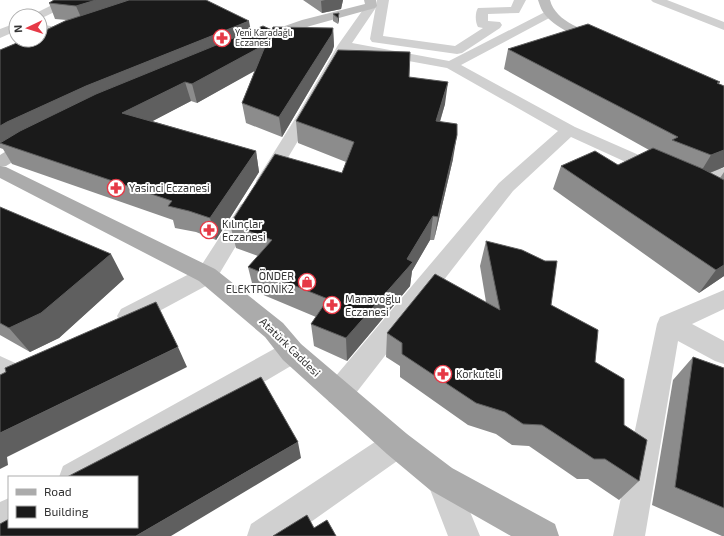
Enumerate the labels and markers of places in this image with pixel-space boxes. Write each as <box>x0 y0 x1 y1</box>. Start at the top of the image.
place label: Yeni Karadağlı Eczanesi <box>235 27 293 48</box>
pharmacy icon: Yeni Karadağlı Eczanesi <box>212 28 232 48</box>
pharmacy icon: Yasinci Eczanesi <box>106 178 126 198</box>
place label: Yasinci Eczanesi <box>129 181 210 194</box>
place label: Kılınçlar Eczanesi <box>222 217 266 243</box>
pharmacy icon: Kılınçlar Eczanesi <box>199 220 219 240</box>
place label: ÖNDER ELEKTRONİK2 <box>226 268 294 295</box>
shop icon: ÖNDER ELEKTRONİK2 <box>297 272 317 292</box>
place label: Manavoğlu Eczanesi <box>345 292 401 318</box>
pharmacy icon: Manavoğlu Eczanesi <box>322 295 342 315</box>
pharmacy icon: Korkuteli <box>433 364 453 384</box>
place label: Korkuteli <box>456 367 501 380</box>

